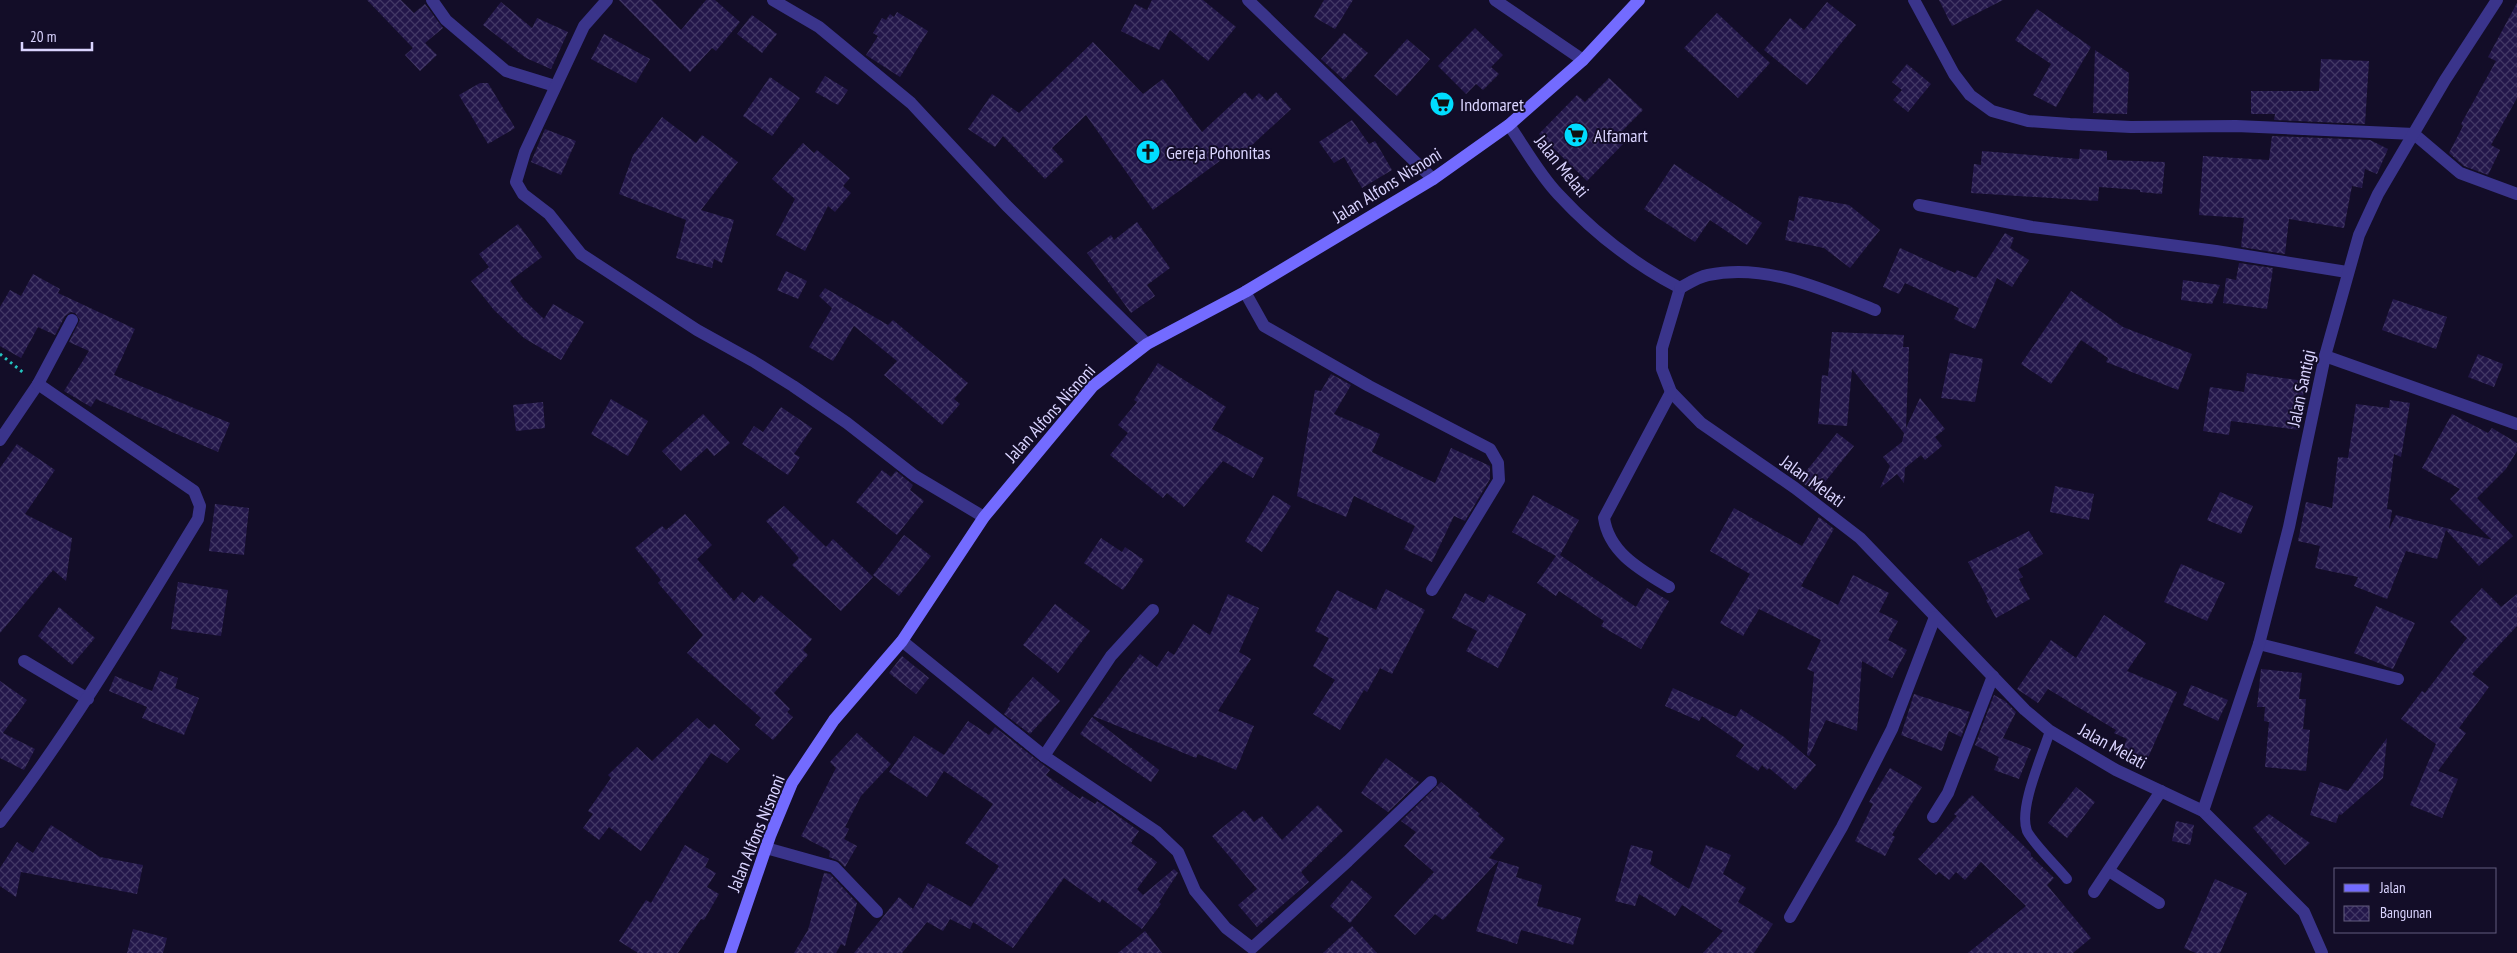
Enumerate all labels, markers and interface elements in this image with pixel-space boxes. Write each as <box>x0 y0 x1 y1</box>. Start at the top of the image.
scale bar <box>22 20 92 52</box>
text: 20 m <box>30 27 56 46</box>
supermarket icon: Indomaret <box>1429 91 1455 117</box>
place label: Indomaret <box>1460 93 1524 116</box>
supermarket icon: Alfamart <box>1563 122 1589 148</box>
place label: Alfamart <box>1594 124 1648 147</box>
street label: Jalan Melati <box>1529 129 1594 202</box>
church icon: Gereja Pohonitas <box>1135 139 1161 165</box>
place label: Gereja Pohonitas <box>1166 141 1271 164</box>
street label: Jalan Alfons Nisnoni <box>1327 142 1446 228</box>
street label: Jalan Santigi <box>2281 347 2320 430</box>
street label: Jalan Alfons Nisnoni <box>999 359 1100 468</box>
street label: Jalan Melati <box>1776 449 1850 512</box>
street label: Jalan Melati <box>2074 718 2151 774</box>
street label: Jalan Alfons Nisnoni <box>722 771 790 896</box>
legend <box>2334 868 2497 933</box>
text: Jalan <box>2379 878 2406 897</box>
text: Bangunan <box>2380 903 2432 922</box>

